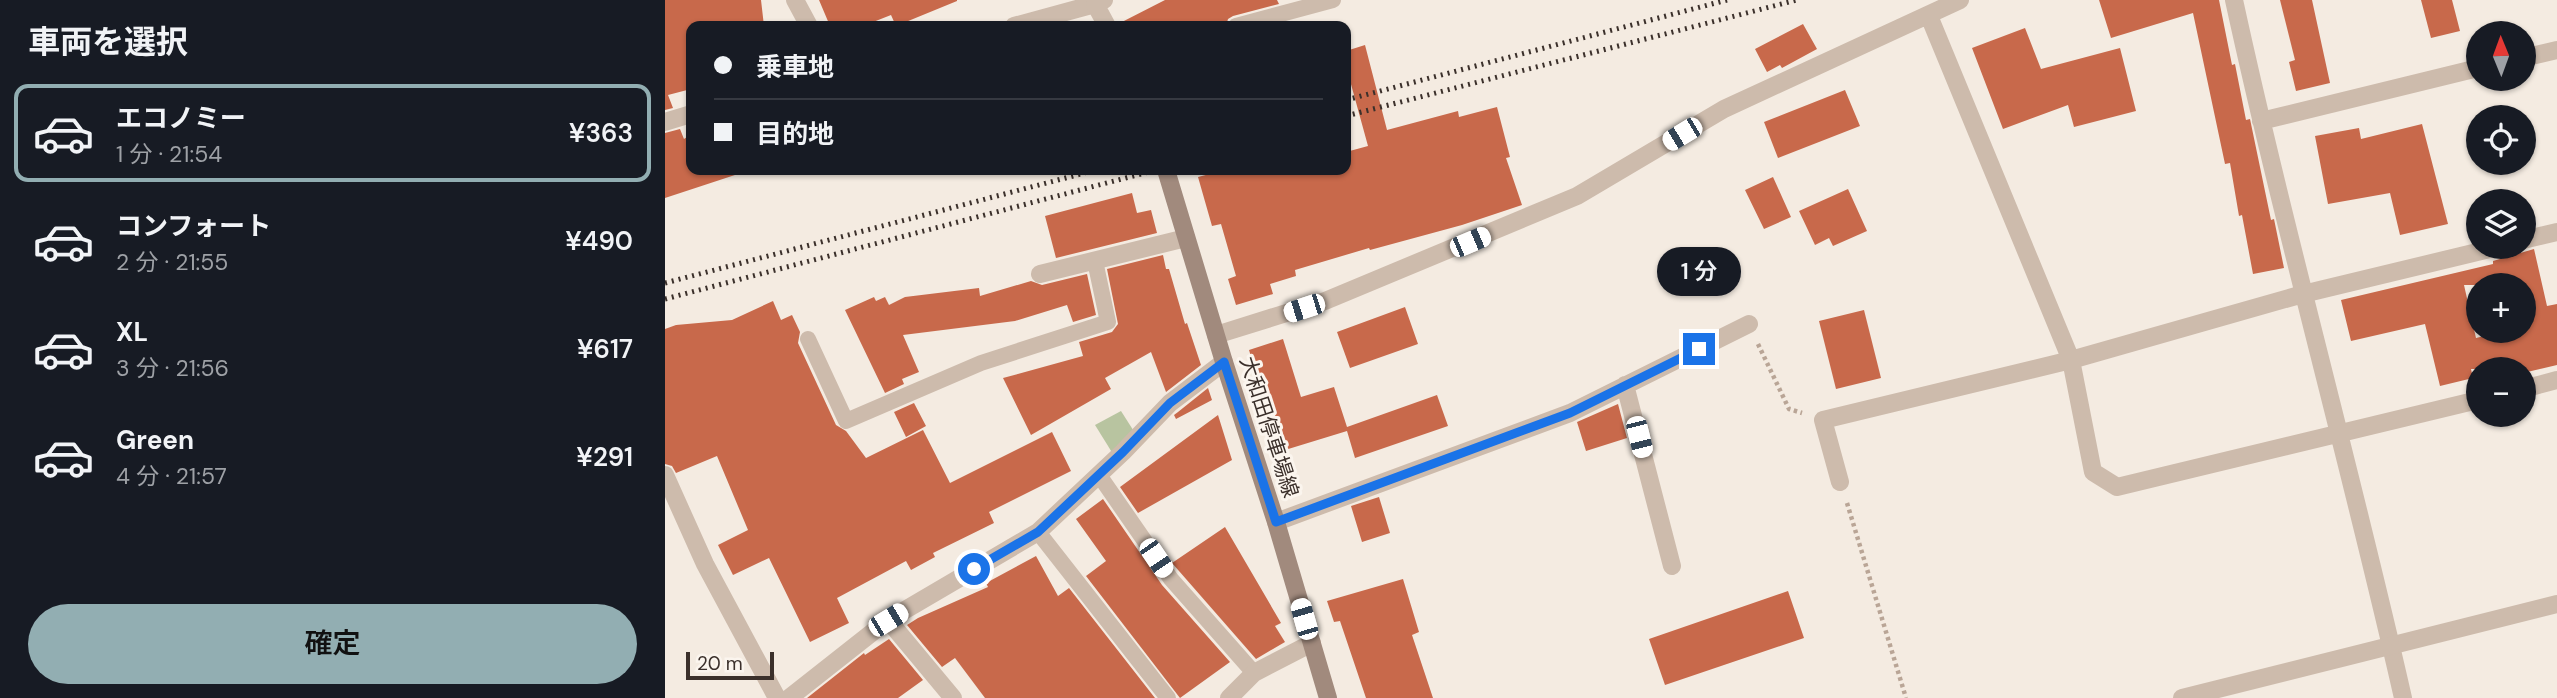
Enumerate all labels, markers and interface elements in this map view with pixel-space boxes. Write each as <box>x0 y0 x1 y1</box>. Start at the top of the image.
text: 車両を選択 <box>28 21 188 63</box>
north arrow <box>2466 21 2536 91</box>
map controls <box>2466 21 2536 427</box>
text: 乗車地 <box>756 50 834 84</box>
text: エコノミー <box>116 101 246 135</box>
icon: car <box>32 102 95 165</box>
button: locate <box>2466 105 2536 175</box>
car <box>1659 114 1706 154</box>
text: ¥363 <box>569 116 633 150</box>
text: 目的地 <box>756 117 834 151</box>
text: 1 分 · 21:54 <box>116 139 222 169</box>
button: layers <box>2466 189 2536 259</box>
text: コンフォート <box>116 209 271 243</box>
icon: car <box>32 210 95 273</box>
text: ¥490 <box>565 224 633 258</box>
car <box>1447 224 1494 260</box>
text: 2 分 · 21:55 <box>116 247 228 277</box>
callout: 1 分 <box>1657 247 1741 296</box>
text: 1 分 <box>1681 256 1717 286</box>
button: + <box>2466 273 2536 343</box>
car <box>1281 292 1328 324</box>
text: XL <box>116 315 148 349</box>
icon: car <box>32 318 95 381</box>
text: ¥617 <box>577 332 633 366</box>
route end <box>1683 333 1715 365</box>
text: 3 分 · 21:56 <box>116 353 229 383</box>
street label: 大和田停車場線 <box>1233 353 1305 501</box>
button: − <box>2466 357 2536 427</box>
car <box>1624 414 1655 460</box>
text: Green <box>116 423 194 457</box>
icon: car <box>32 426 95 489</box>
text: ¥291 <box>576 440 633 474</box>
text: 4 分 · 21:57 <box>116 461 227 491</box>
car <box>1136 535 1177 581</box>
route start <box>958 553 990 585</box>
car <box>1289 596 1320 642</box>
car <box>865 600 912 640</box>
button: 確定 <box>28 604 637 684</box>
scale bar <box>686 649 773 681</box>
text: 20 m <box>697 651 743 676</box>

